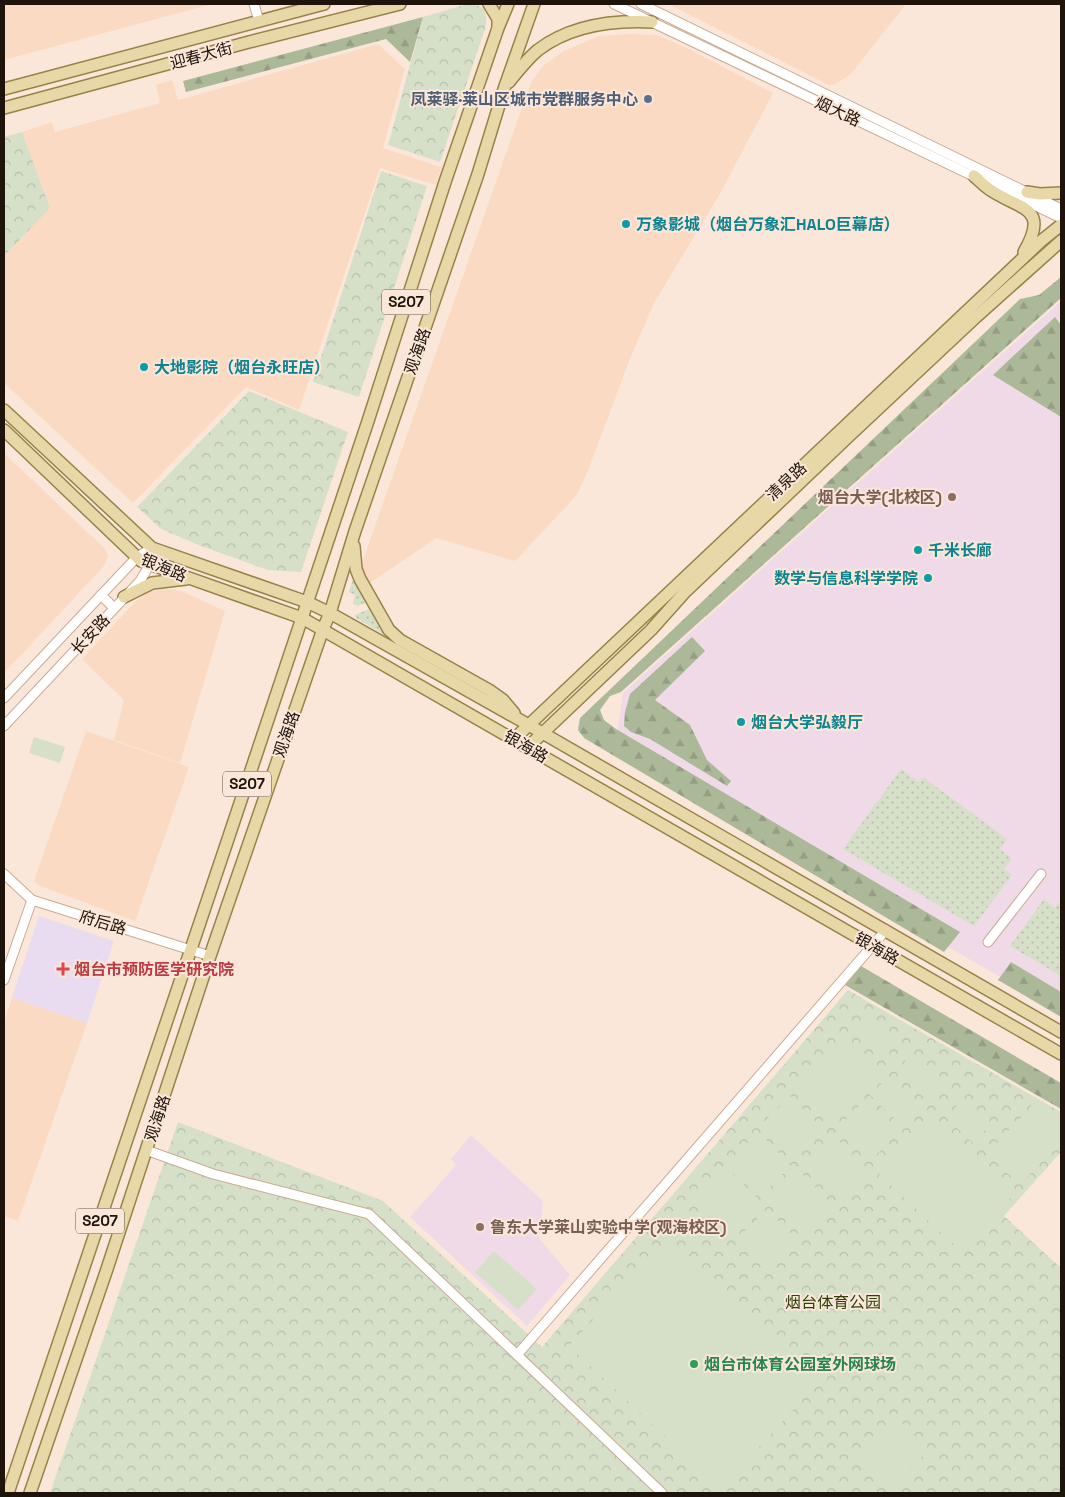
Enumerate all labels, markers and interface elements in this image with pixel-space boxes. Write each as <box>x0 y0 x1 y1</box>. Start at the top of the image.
street label: 迎春大街 <box>167 37 235 74</box>
place label: 凤莱驿·莱山区城市党群服务中心 <box>411 89 638 110</box>
street label: 烟大路 <box>812 92 864 131</box>
marker: 凤莱驿·莱山区城市党群服务中心 <box>642 93 654 105</box>
place label: 万象影城（烟台万象汇HALO巨幕店） <box>636 214 900 235</box>
marker: 万象影城（烟台万象汇HALO巨幕店） <box>620 218 632 230</box>
road number: S207 <box>382 290 430 314</box>
street label: 观海路 <box>400 325 435 377</box>
place label: 大地影院（烟台永旺店） <box>154 357 330 378</box>
marker: 大地影院（烟台永旺店） <box>138 361 150 373</box>
street label: 清泉路 <box>762 457 811 505</box>
place label: 烟台大学(北校区) <box>817 487 942 508</box>
marker: 烟台大学(北校区) <box>946 491 958 503</box>
place label: 千米长廊 <box>928 540 992 561</box>
marker: 千米长廊 <box>912 544 924 556</box>
street label: 银海路 <box>138 548 190 587</box>
place label: 数学与信息科学学院 <box>774 568 918 589</box>
marker: 数学与信息科学学院 <box>922 572 934 584</box>
street label: 长安路 <box>66 610 114 659</box>
street label: 观海路 <box>269 708 304 760</box>
place label: 烟台大学弘毅厅 <box>751 712 863 733</box>
marker: 烟台大学弘毅厅 <box>735 716 747 728</box>
street label: 银海路 <box>500 725 552 768</box>
road number: S207 <box>223 772 271 796</box>
street label: 府后路 <box>77 905 129 940</box>
street label: 银海路 <box>851 927 903 970</box>
place label: 烟台市预防医学研究院 <box>74 959 234 980</box>
marker: 烟台市预防医学研究院 <box>56 962 70 976</box>
street label: 观海路 <box>140 1092 175 1144</box>
road number: S207 <box>76 1208 124 1234</box>
place label: 鲁东大学莱山实验中学(观海校区) <box>490 1217 727 1238</box>
marker: 鲁东大学莱山实验中学(观海校区) <box>474 1221 486 1233</box>
park label: 烟台体育公园 <box>785 1292 881 1313</box>
place label: 烟台市体育公园室外网球场 <box>704 1354 896 1375</box>
marker: 烟台市体育公园室外网球场 <box>688 1358 700 1370</box>

